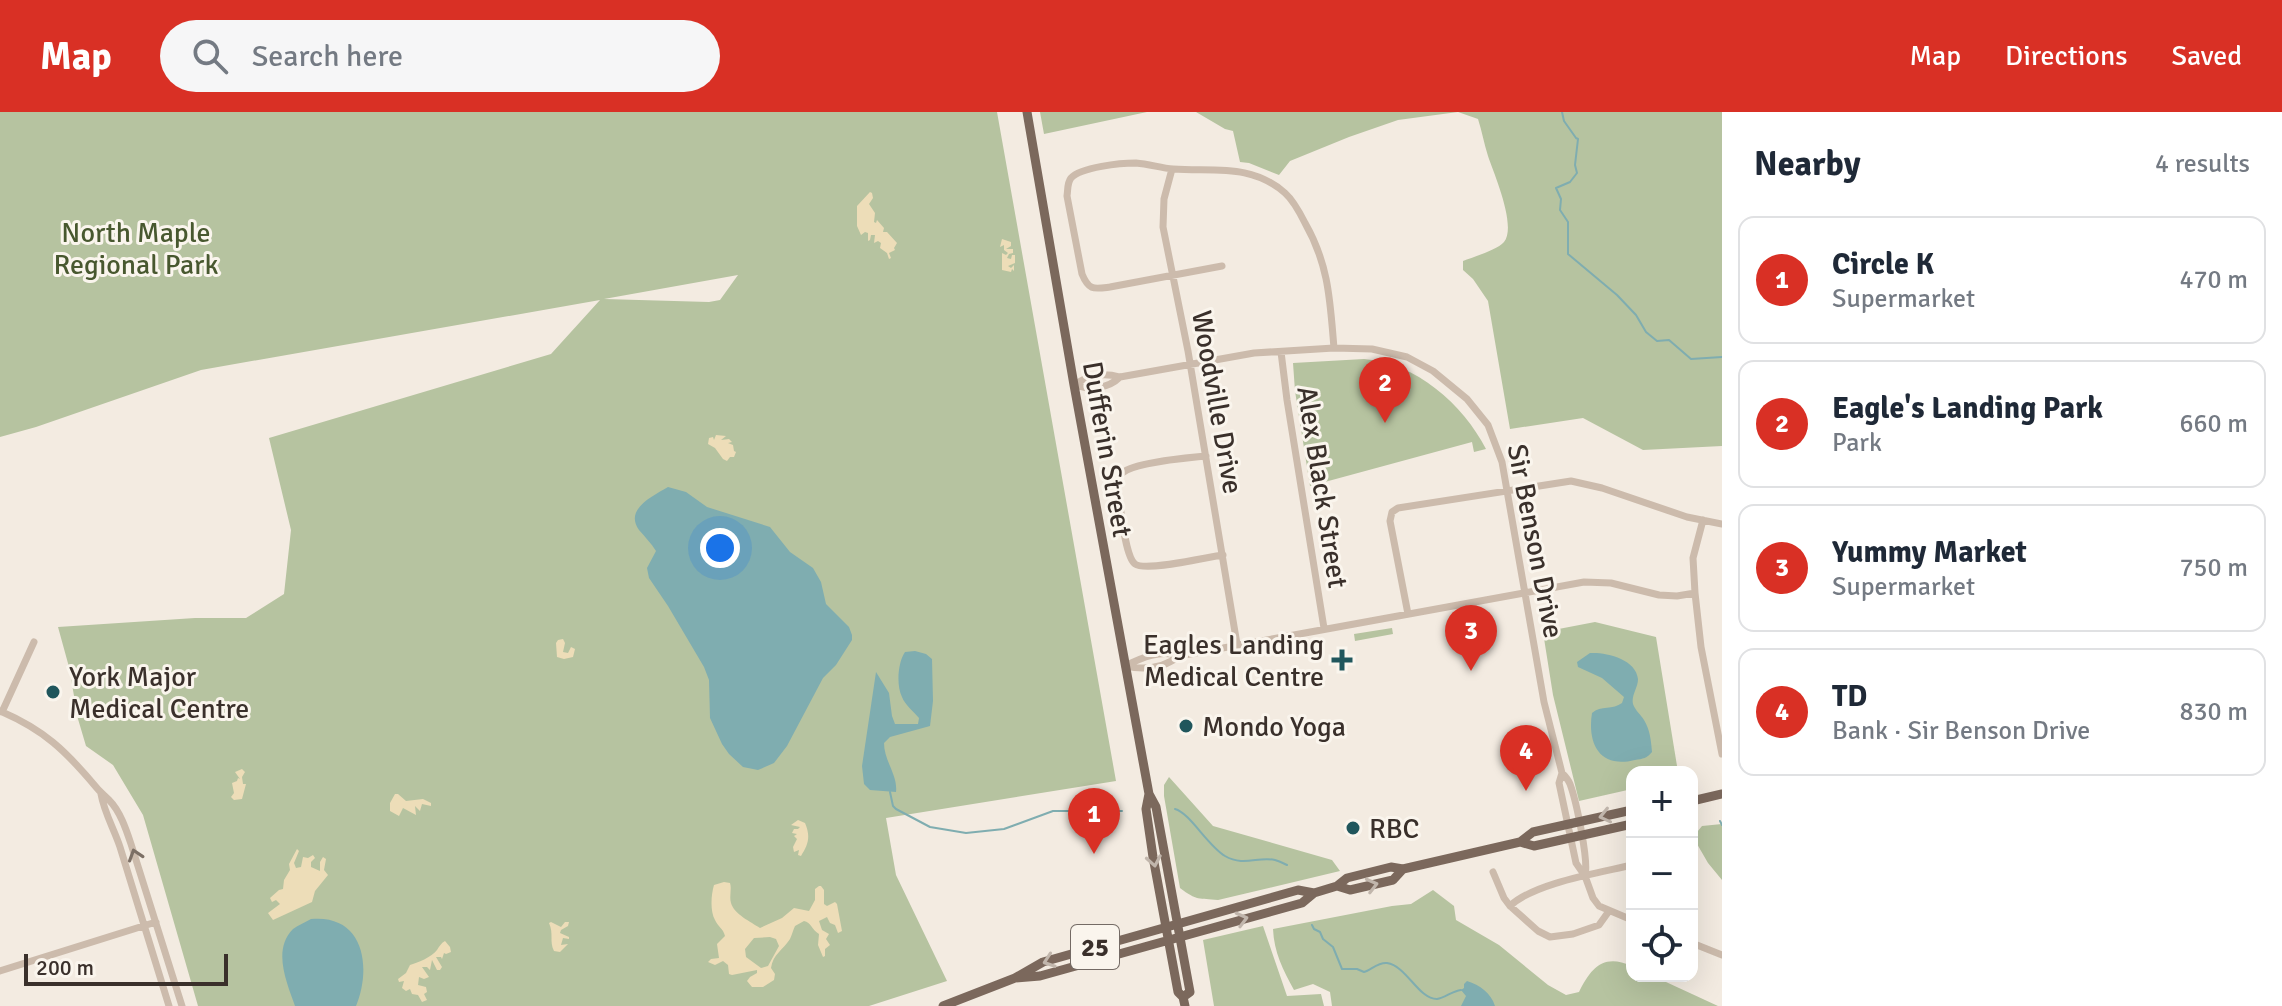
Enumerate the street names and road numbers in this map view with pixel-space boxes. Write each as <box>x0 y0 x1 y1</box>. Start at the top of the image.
street label: Woodville Drive <box>1184 308 1250 496</box>
street label: Dufferin Street <box>1075 359 1139 540</box>
street label: Alex Black Street <box>1289 384 1355 591</box>
street label: Sir Benson Drive <box>1500 441 1570 641</box>
road number: 25 <box>1071 925 1119 969</box>

